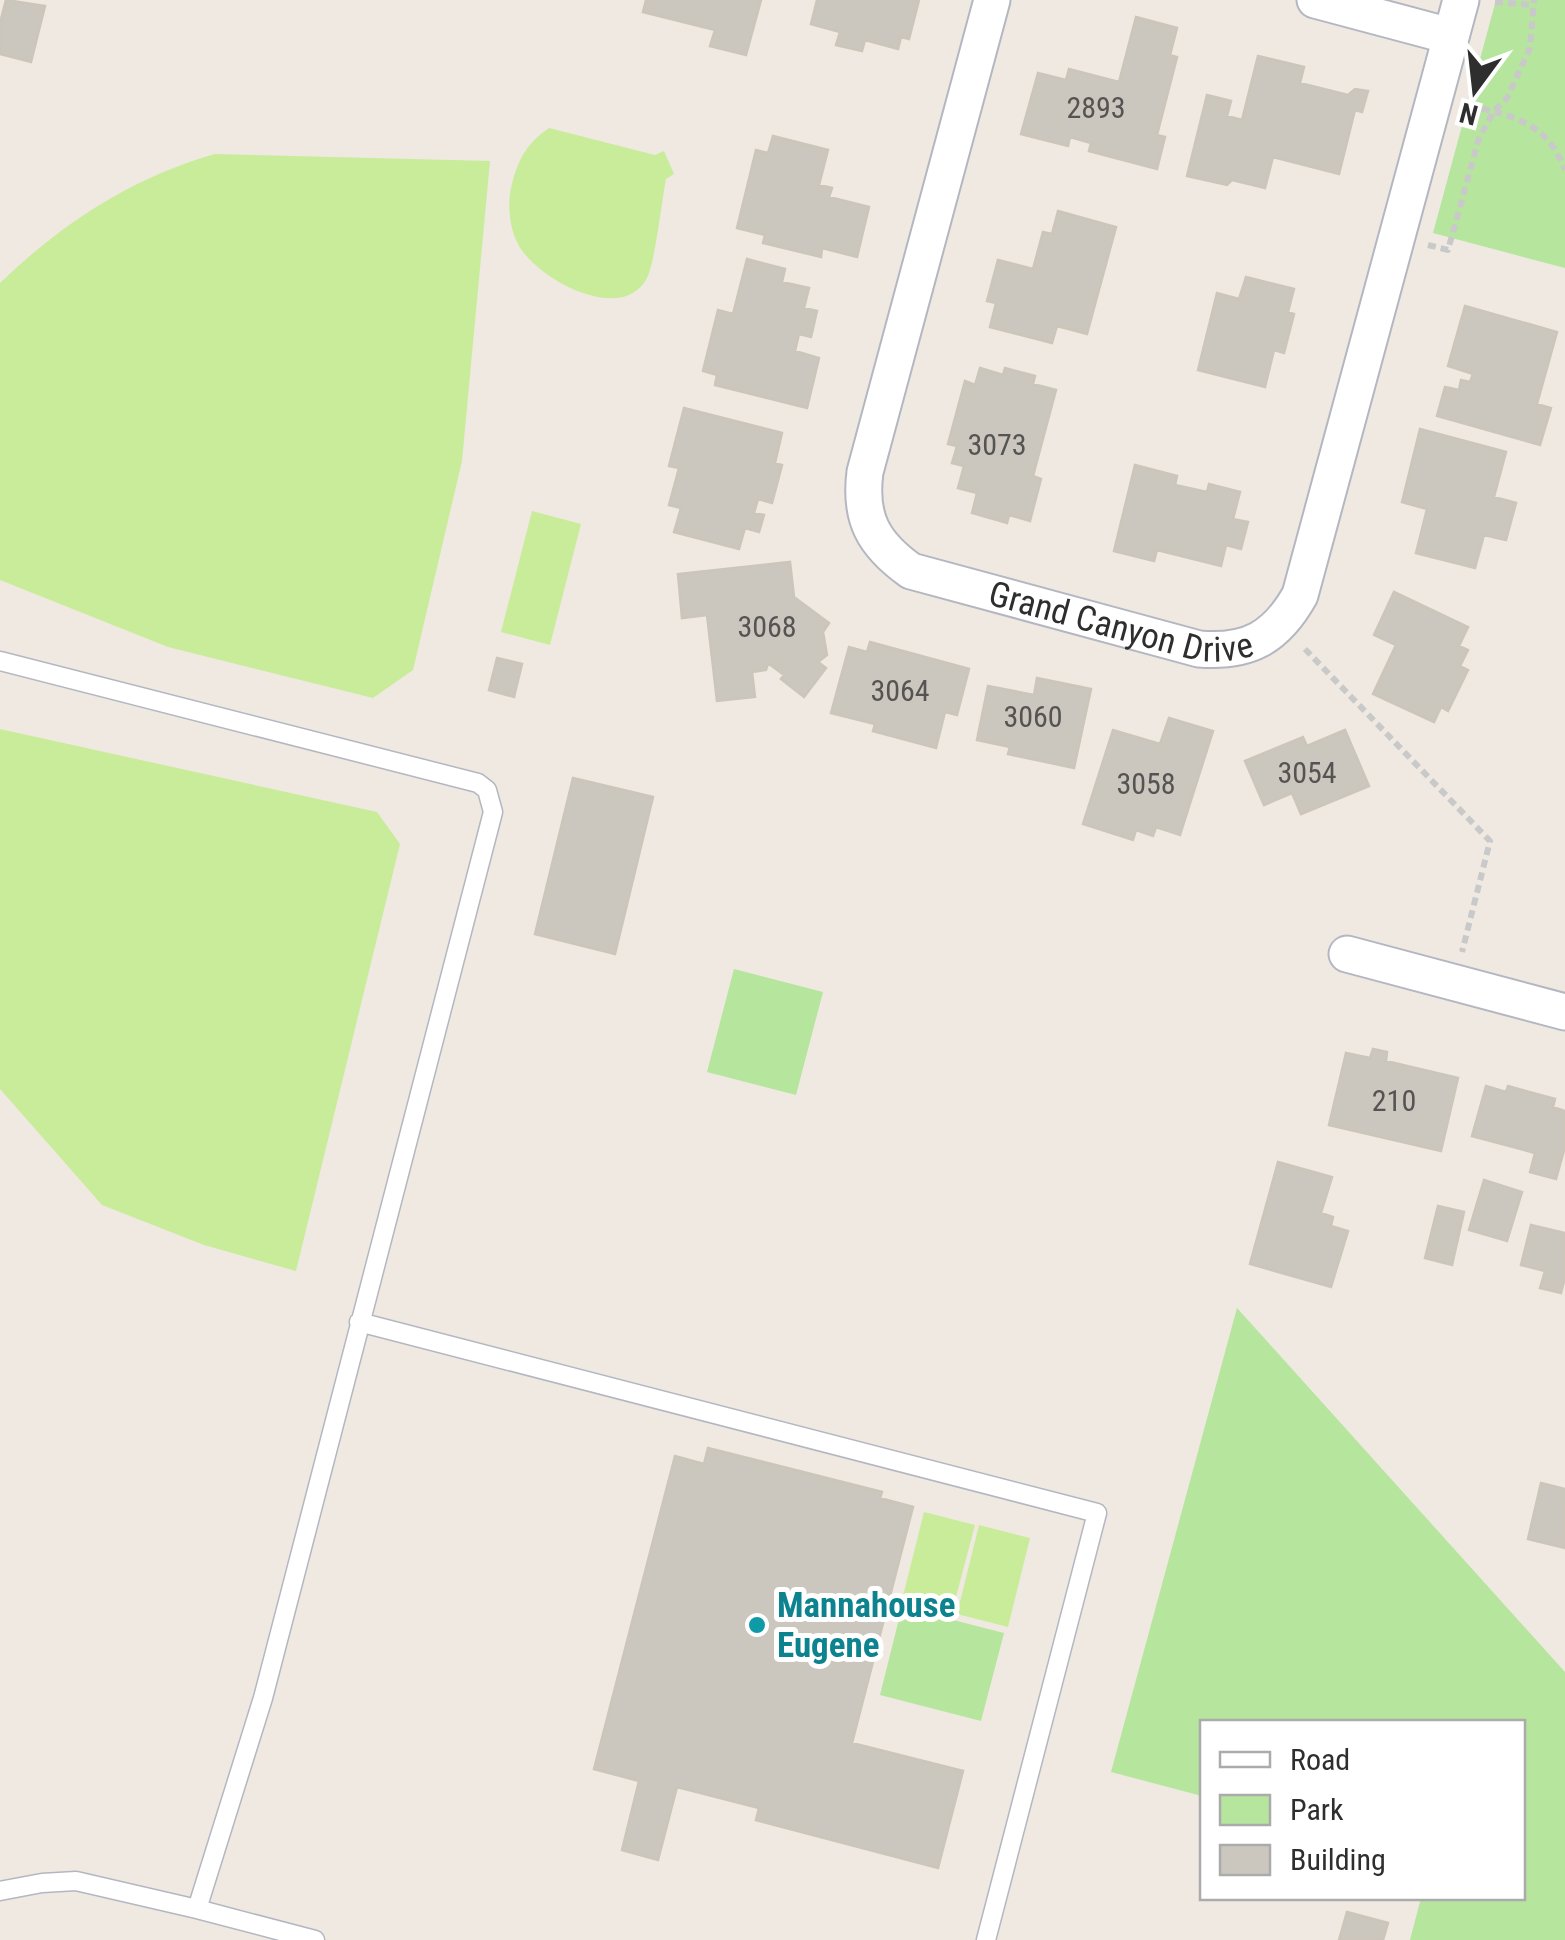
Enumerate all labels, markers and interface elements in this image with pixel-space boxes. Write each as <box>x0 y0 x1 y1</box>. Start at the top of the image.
north arrow <box>1425 40 1525 140</box>
house number: 2893 <box>1066 90 1126 125</box>
text: N <box>1456 96 1481 132</box>
house number: 3073 <box>967 427 1027 462</box>
street label: Grand Canyon Drive <box>985 573 1258 671</box>
house number: 3068 <box>737 609 797 644</box>
house number: 3064 <box>870 673 930 708</box>
house number: 3060 <box>1003 699 1063 734</box>
house number: 3054 <box>1277 755 1337 790</box>
house number: 3058 <box>1116 766 1176 801</box>
house number: 210 <box>1372 1083 1416 1118</box>
place label: Mannahouse Eugene <box>777 1585 955 1666</box>
marker: Mannahouse Eugene <box>746 1614 768 1636</box>
legend <box>1200 1720 1525 1900</box>
text: Road <box>1290 1742 1350 1777</box>
text: Park <box>1290 1792 1344 1827</box>
text: Building <box>1290 1842 1386 1877</box>

